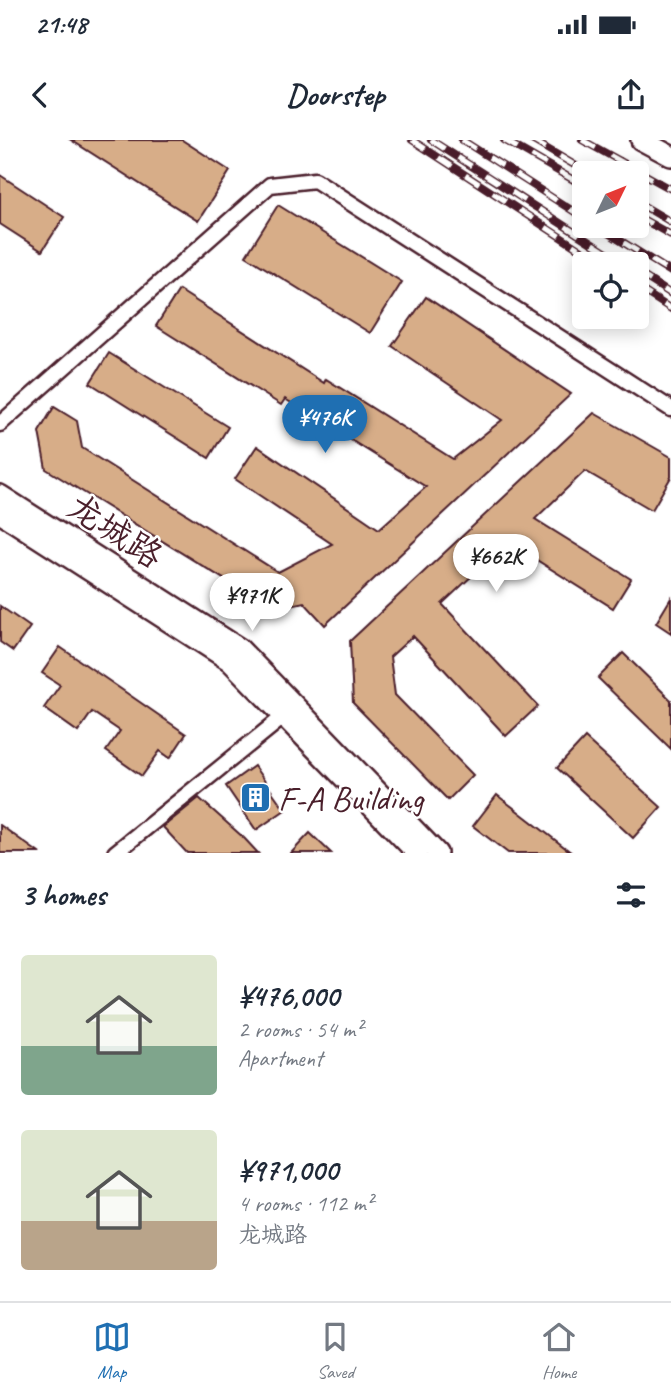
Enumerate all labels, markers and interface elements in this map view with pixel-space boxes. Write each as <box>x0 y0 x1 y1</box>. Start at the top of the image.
text: 21:48 <box>35 8 87 41</box>
text: Doorstep <box>286 74 385 115</box>
icon: back <box>21 76 59 114</box>
icon: share <box>612 76 650 114</box>
north arrow <box>572 161 649 238</box>
map controls <box>572 161 649 329</box>
button: locate <box>572 252 649 329</box>
pin: ¥476K <box>276 396 374 455</box>
text: ¥476K <box>298 403 352 432</box>
street label: 龙城路 <box>59 484 171 578</box>
pin: ¥662K <box>447 534 545 594</box>
text: ¥662K <box>469 542 523 571</box>
pin: ¥971K <box>203 574 301 633</box>
text: ¥971K <box>226 581 278 610</box>
place label: F-A Building <box>278 776 425 821</box>
building icon: F-A Building <box>238 781 272 815</box>
text: 3 homes <box>21 876 106 914</box>
icon: filters <box>612 876 650 914</box>
text: ¥476,000 <box>238 977 339 1015</box>
icon: home <box>77 983 161 1067</box>
text: 2 rooms · 54 m² <box>238 1015 362 1044</box>
text: Apartment <box>238 1044 323 1073</box>
text: ¥971,000 <box>238 1151 338 1189</box>
icon: home <box>77 1158 161 1242</box>
text: 4 rooms · 112 m² <box>238 1189 373 1218</box>
text: 龙城路 <box>238 1220 307 1249</box>
tab: Map <box>93 1318 131 1384</box>
tab: Saved <box>316 1318 354 1384</box>
tab: Home <box>540 1318 578 1384</box>

